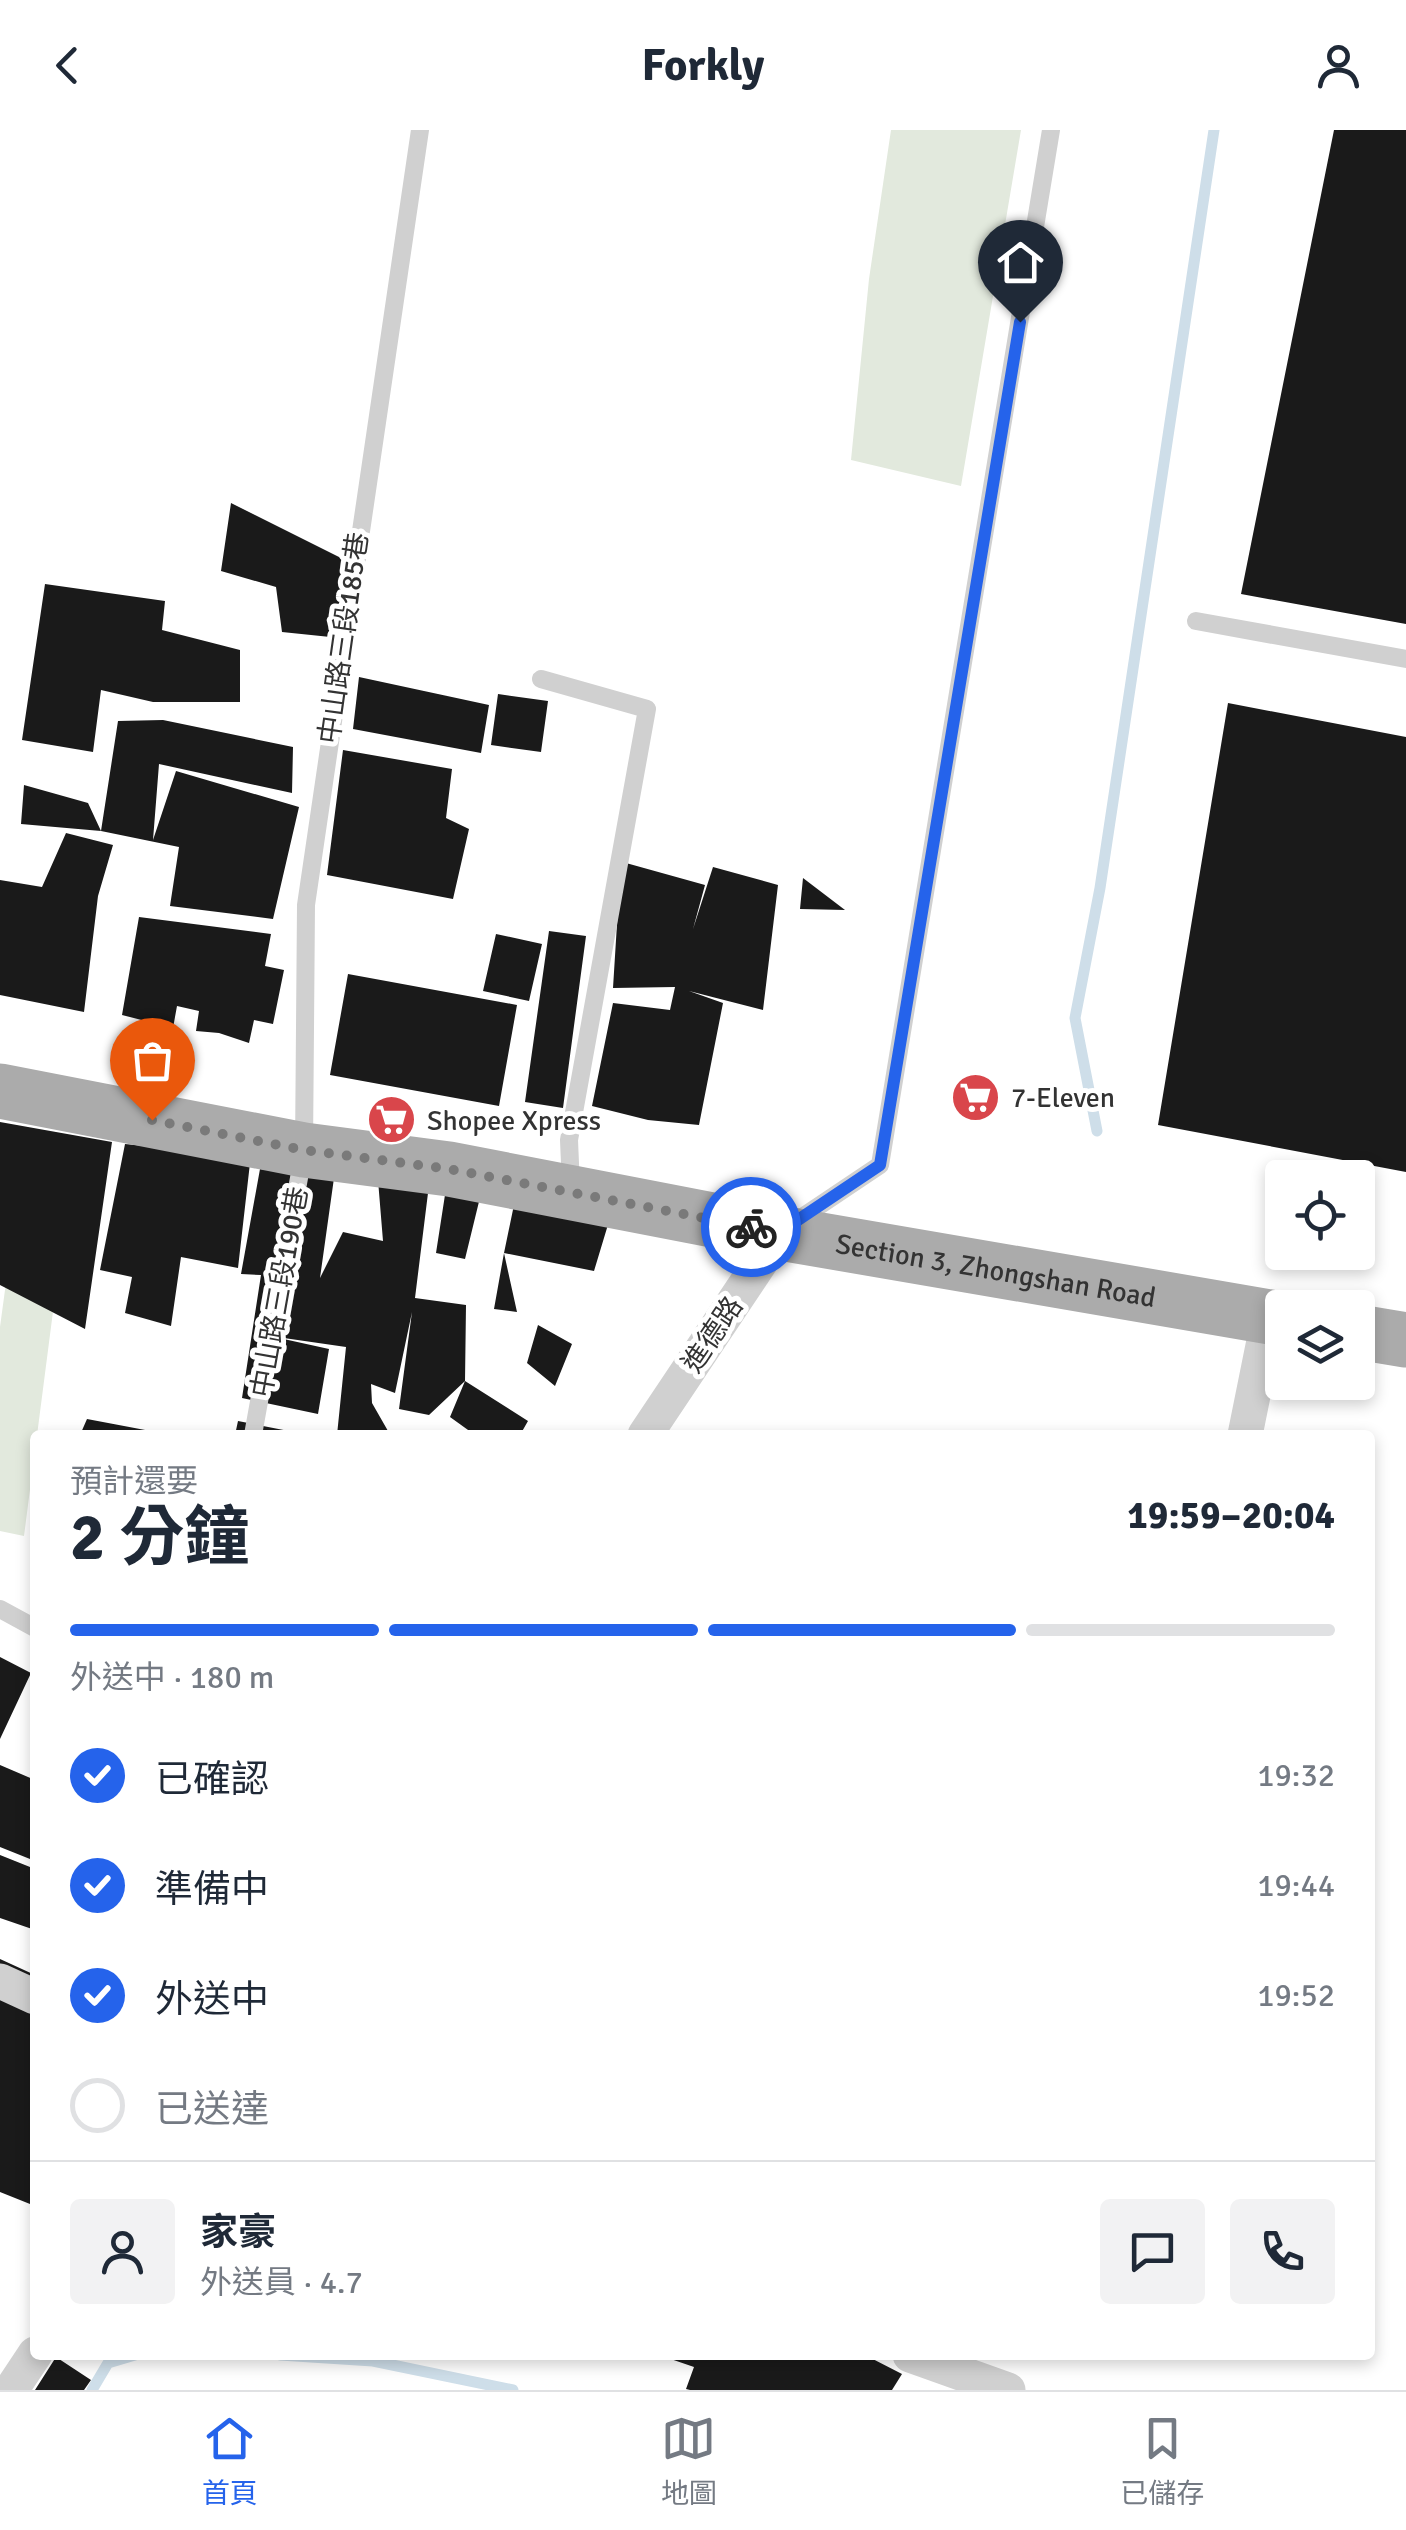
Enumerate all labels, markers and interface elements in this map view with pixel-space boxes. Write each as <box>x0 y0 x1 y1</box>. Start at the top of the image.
icon: back <box>40 38 95 93</box>
text: Forkly <box>642 38 764 93</box>
icon: person <box>1311 38 1366 93</box>
pin <box>978 220 1063 323</box>
icon: home <box>993 235 1048 290</box>
street label: 中山路三段185巷 <box>312 530 376 746</box>
pin <box>110 1018 195 1121</box>
icon: bag <box>125 1033 180 1088</box>
supermarket icon: 7-Eleven <box>950 1071 1002 1123</box>
place label: 7-Eleven <box>1011 1081 1115 1115</box>
supermarket icon: Shopee Xpress <box>366 1094 418 1146</box>
place label: Shopee Xpress <box>427 1104 601 1138</box>
map controls <box>1265 1160 1375 1400</box>
button: locate <box>1265 1160 1375 1270</box>
courier <box>701 1177 801 1277</box>
street label: 中山路三段190巷 <box>245 1184 315 1400</box>
icon: bike <box>724 1200 779 1255</box>
street label: Section 3, Zhongshan Road <box>833 1227 1158 1315</box>
street label: 進德路 <box>675 1290 750 1379</box>
button: layers <box>1265 1290 1375 1400</box>
text: 預計還要 <box>70 1462 198 1501</box>
text: 19:59–20:04 <box>1127 1492 1335 1539</box>
text: 2 分鐘 <box>70 1498 249 1578</box>
text: 外送中 · 180 m <box>70 1658 274 1697</box>
icon: check <box>70 1748 125 1803</box>
text: 已確認 <box>155 1756 269 1803</box>
text: 19:32 <box>1257 1756 1335 1795</box>
icon: check <box>70 1858 125 1913</box>
text: 準備中 <box>155 1866 269 1913</box>
text: 19:44 <box>1257 1866 1335 1905</box>
icon: check <box>70 1968 125 2023</box>
text: 外送中 <box>155 1976 269 2023</box>
text: 19:52 <box>1257 1976 1335 2015</box>
text: 已送達 <box>155 2086 269 2133</box>
button: person <box>70 2199 175 2304</box>
button: chat <box>1100 2199 1205 2304</box>
button: phone <box>1230 2199 1335 2304</box>
text: 家豪 <box>200 2209 276 2256</box>
text: 外送員 · 4.7 <box>200 2263 363 2302</box>
tab: 首頁 <box>202 2411 258 2511</box>
tab: 地圖 <box>661 2411 717 2511</box>
tab: 已儲存 <box>1120 2411 1204 2511</box>

